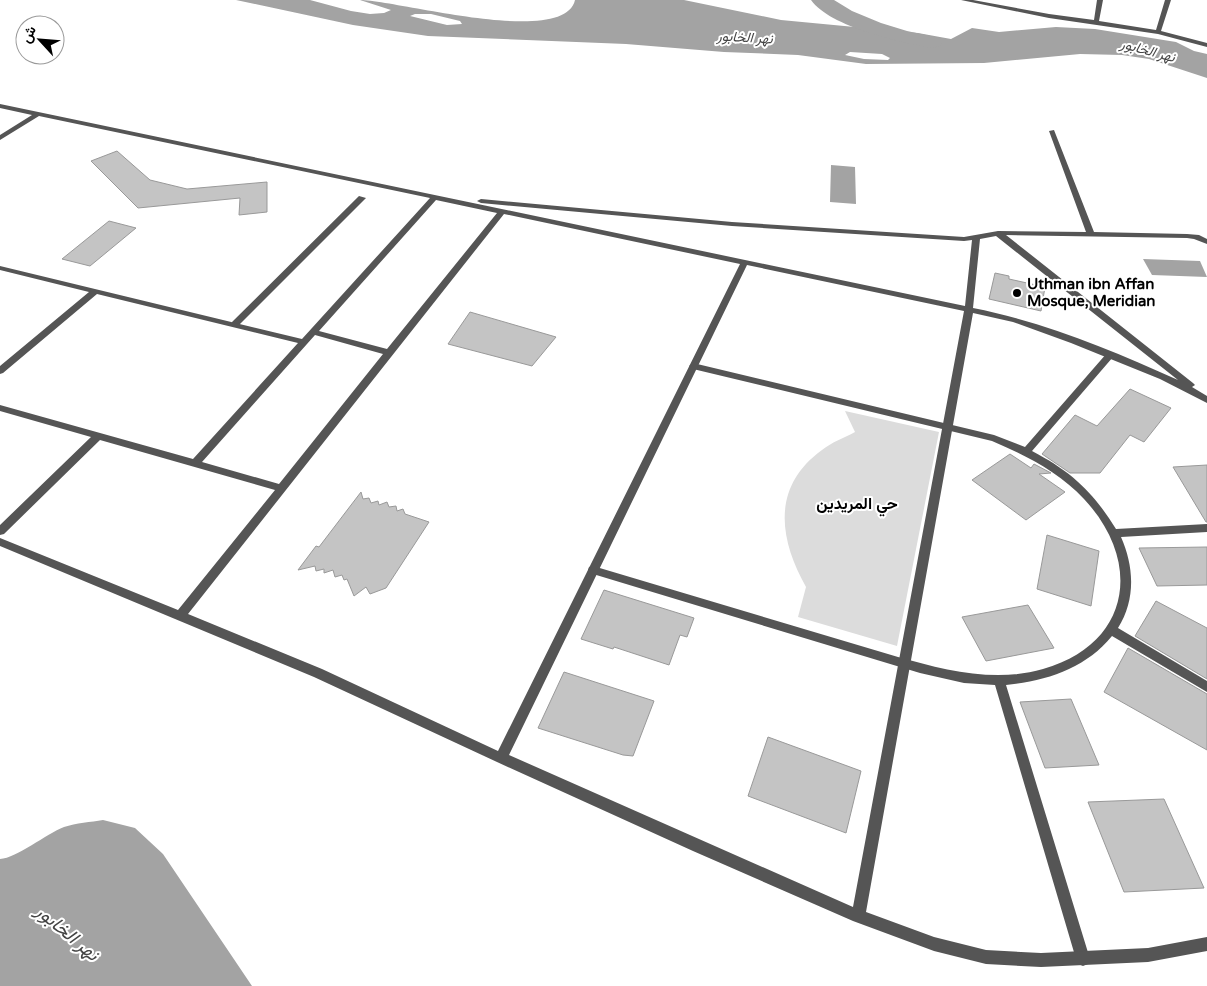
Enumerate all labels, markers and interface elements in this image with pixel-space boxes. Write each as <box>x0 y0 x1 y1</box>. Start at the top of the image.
north arrow <box>15 15 65 65</box>
text: ش <box>17 23 40 46</box>
water label: نهر الخابور <box>716 28 774 47</box>
water label: نهر الخابور <box>1118 35 1178 66</box>
place label: Uthman ibn Affan Mosque, Meridian <box>1027 275 1156 311</box>
marker: Uthman ibn Affan Mosque, Meridian <box>1011 287 1023 299</box>
district label: حي المريدين <box>816 494 898 517</box>
water label: نهر الخابور <box>31 899 105 966</box>

